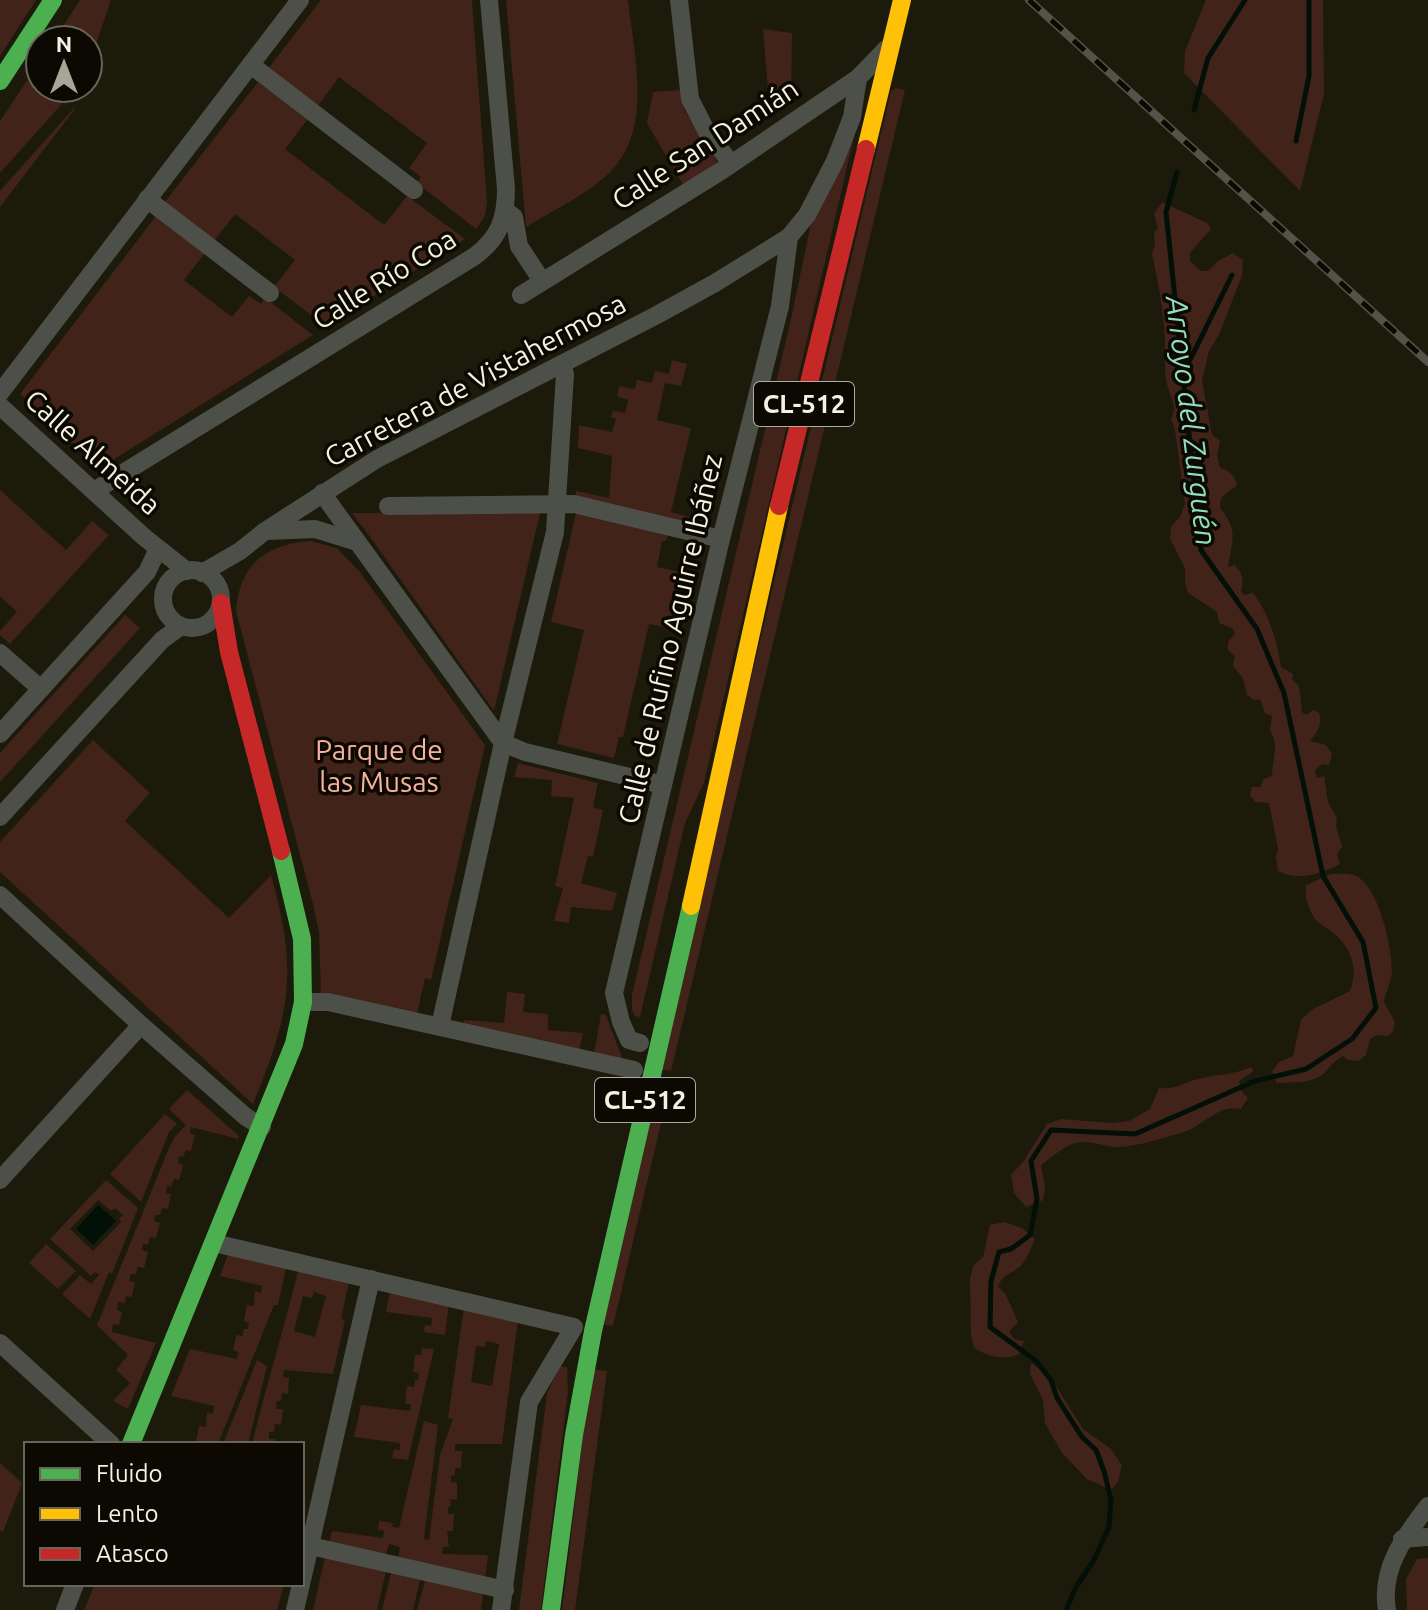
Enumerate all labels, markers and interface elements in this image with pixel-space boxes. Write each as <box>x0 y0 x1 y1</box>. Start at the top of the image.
north arrow <box>24 24 104 104</box>
text: N <box>56 31 72 56</box>
street label: Calle San Damián <box>606 72 803 215</box>
street label: Calle Río Coa <box>306 222 461 335</box>
street label: Carretera de Vistahermosa <box>319 287 631 472</box>
water label: Arroyo del Zurguén <box>1160 292 1224 548</box>
road number: CL-512 <box>754 382 854 426</box>
street label: Calle Almeida <box>19 383 167 520</box>
street label: Calle de Rufino Aguirre Ibáñez <box>612 451 727 827</box>
park label: Parque de las Musas <box>315 734 443 797</box>
road number: CL-512 <box>595 1078 695 1122</box>
legend <box>24 1442 304 1586</box>
text: Fluido <box>96 1460 163 1487</box>
text: Lento <box>96 1500 159 1527</box>
text: Atasco <box>96 1540 169 1567</box>

